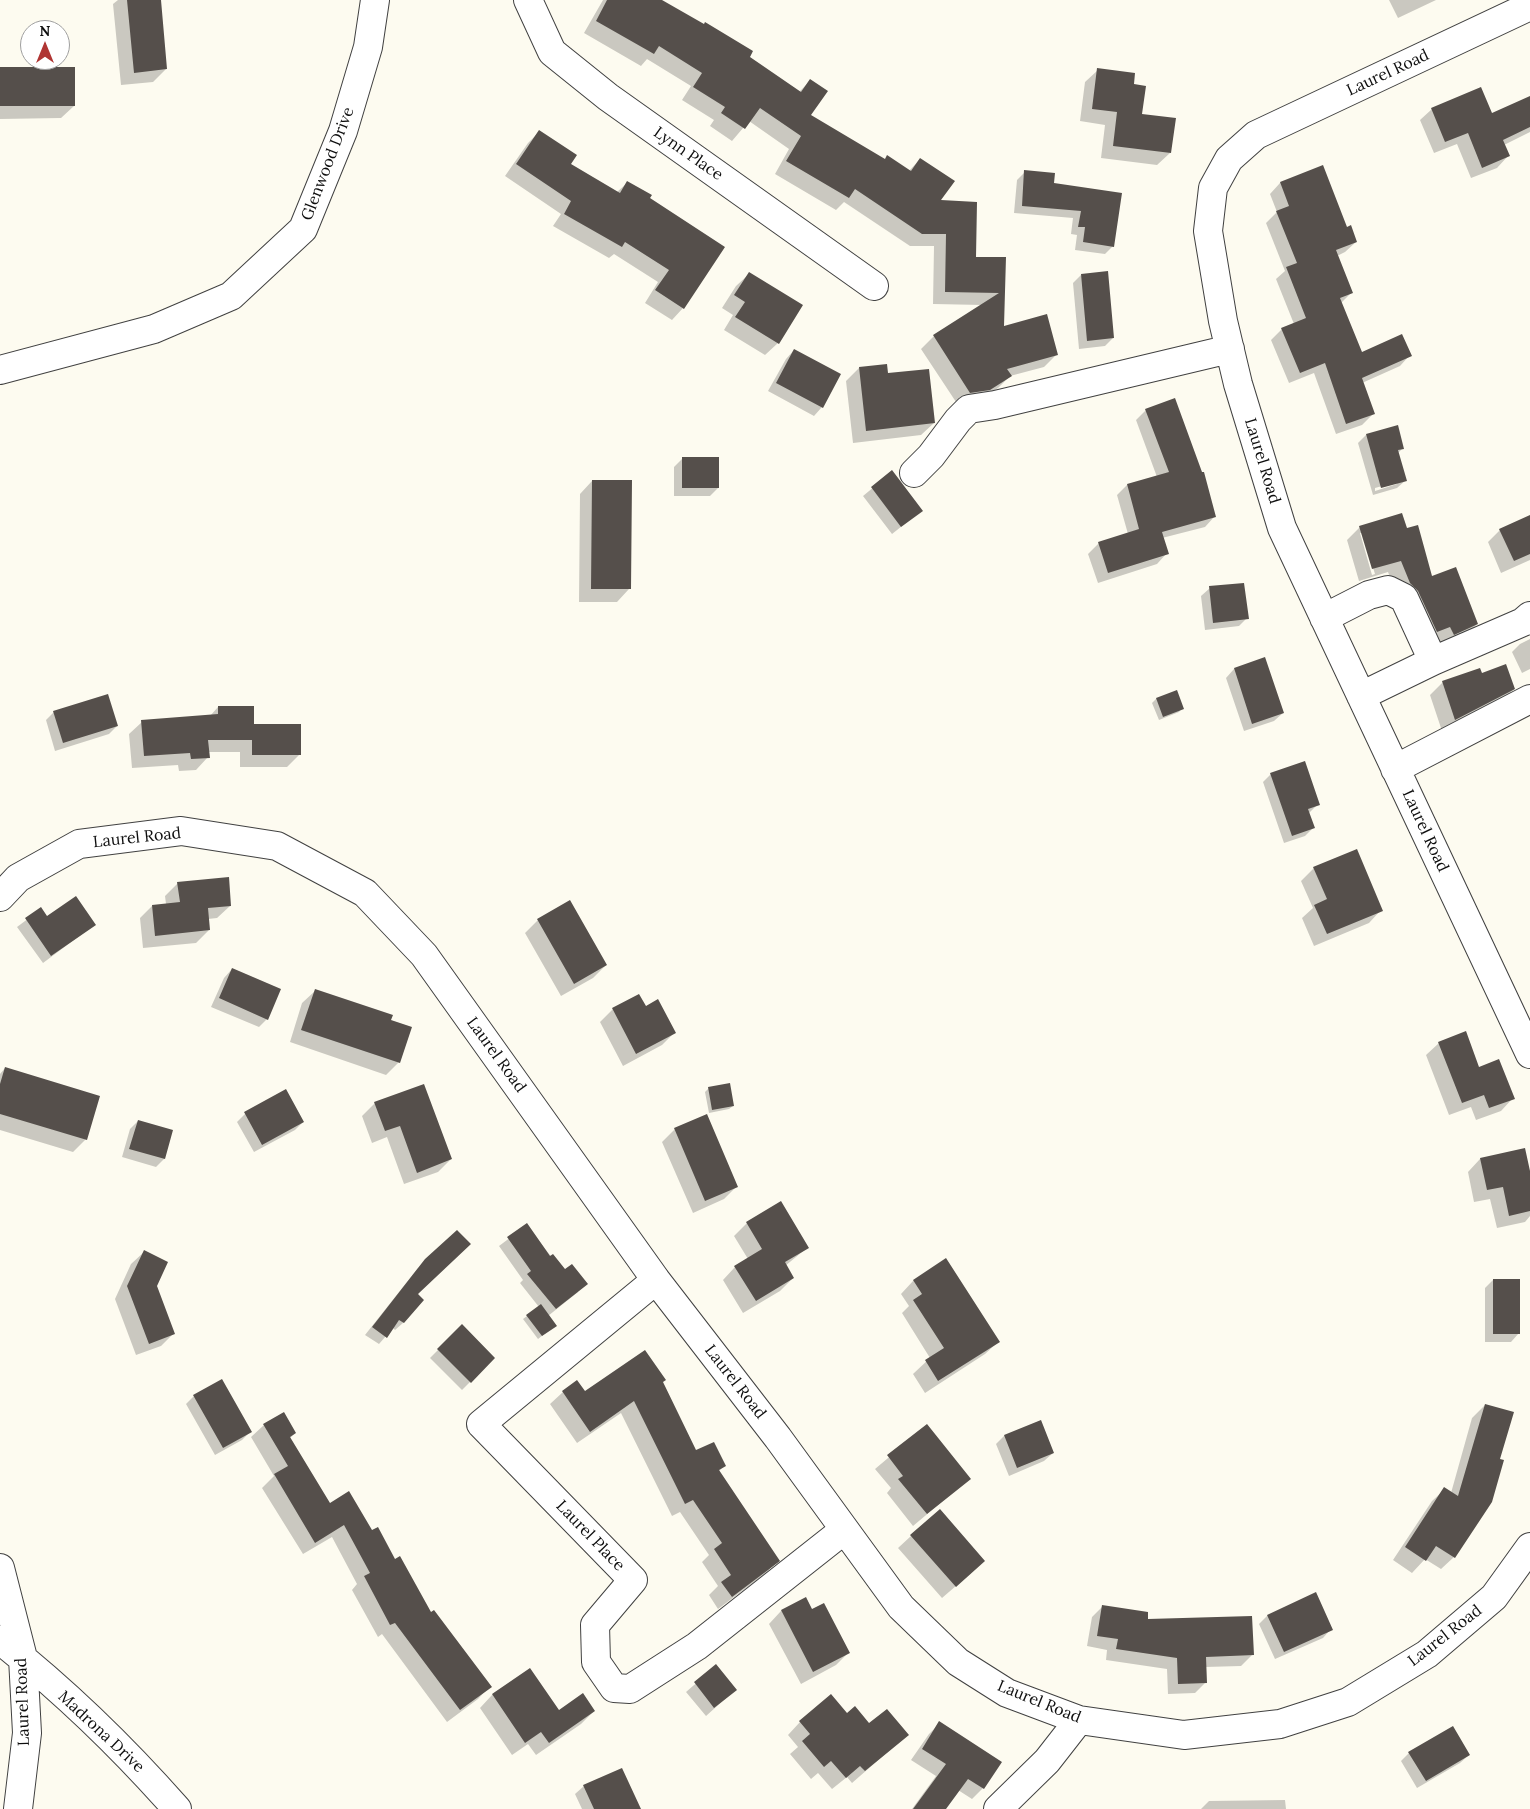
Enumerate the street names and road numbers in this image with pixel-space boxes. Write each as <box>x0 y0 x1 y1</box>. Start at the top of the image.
street label: Laurel Road <box>1344 46 1432 100</box>
street label: Glenwood Drive <box>298 105 358 223</box>
street label: Lynn Place <box>650 123 726 185</box>
street label: Laurel Road <box>1240 416 1284 506</box>
street label: Laurel Road <box>1398 787 1452 875</box>
street label: Laurel Road <box>92 824 182 852</box>
street label: Laurel Road <box>462 1014 530 1096</box>
street label: Laurel Road <box>700 1341 770 1423</box>
street label: Laurel Place <box>552 1497 628 1575</box>
street label: Laurel Road <box>1404 1601 1486 1671</box>
street label: Laurel Road <box>12 1657 34 1747</box>
street label: Laurel Road <box>994 1677 1084 1727</box>
street label: Madrona Drive <box>54 1687 148 1777</box>

